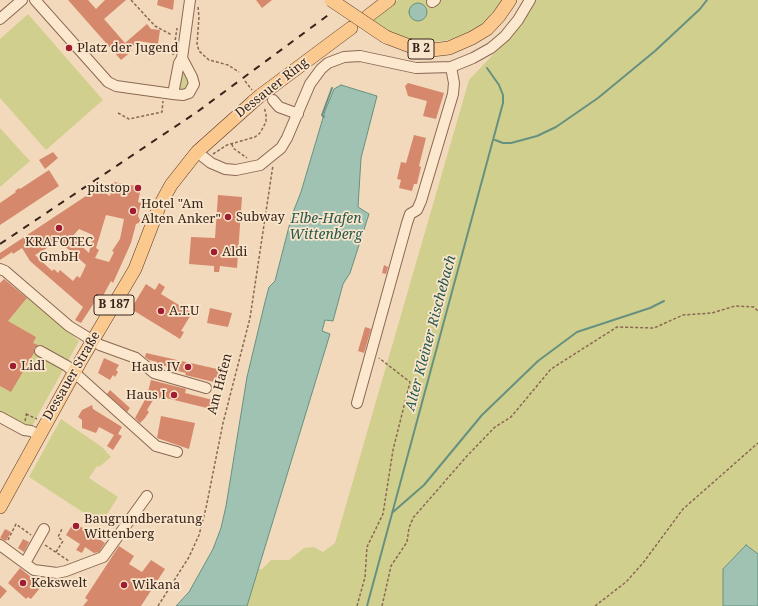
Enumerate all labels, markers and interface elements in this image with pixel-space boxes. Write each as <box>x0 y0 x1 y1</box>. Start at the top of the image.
road number: B 2 <box>408 39 434 59</box>
place label: Platz der Jugend <box>77 40 178 56</box>
marker: Platz der Jugend <box>64 43 74 53</box>
street label: Dessauer Ring <box>232 55 312 121</box>
place label: pitstop <box>87 180 130 196</box>
marker: pitstop <box>133 183 143 193</box>
place label: Hotel "Am Alten Anker" <box>141 196 221 227</box>
marker: Hotel "Am Alten Anker" <box>128 206 138 216</box>
place label: Subway <box>236 209 285 225</box>
water label: Elbe-Hafen Wittenberg <box>289 211 363 244</box>
marker: Subway <box>223 212 233 222</box>
marker: KRAFOTEC GmbH <box>54 223 64 233</box>
place label: KRAFOTEC GmbH <box>25 234 93 265</box>
place label: Aldi <box>222 244 247 260</box>
marker: Aldi <box>209 247 219 257</box>
water label: Alter Kleiner Rischebach <box>402 253 460 413</box>
road number: B 187 <box>94 295 134 315</box>
place label: A.T.U <box>169 303 199 319</box>
marker: A.T.U <box>156 306 166 316</box>
street label: Dessauer Straße <box>40 329 104 423</box>
street label: Am Hafen <box>204 352 236 416</box>
place label: Lidl <box>21 358 45 374</box>
place label: Haus IV <box>131 359 180 375</box>
marker: Lidl <box>8 361 18 371</box>
marker: Haus IV <box>183 362 193 372</box>
place label: Haus I <box>126 387 166 403</box>
marker: Haus I <box>169 390 179 400</box>
place label: Baugrundberatung Wittenberg <box>84 511 202 542</box>
marker: Baugrundberatung Wittenberg <box>71 521 81 531</box>
place label: Kekswelt <box>31 575 87 591</box>
place label: Wikana <box>132 577 180 593</box>
marker: Kekswelt <box>18 578 28 588</box>
marker: Wikana <box>119 580 129 590</box>

